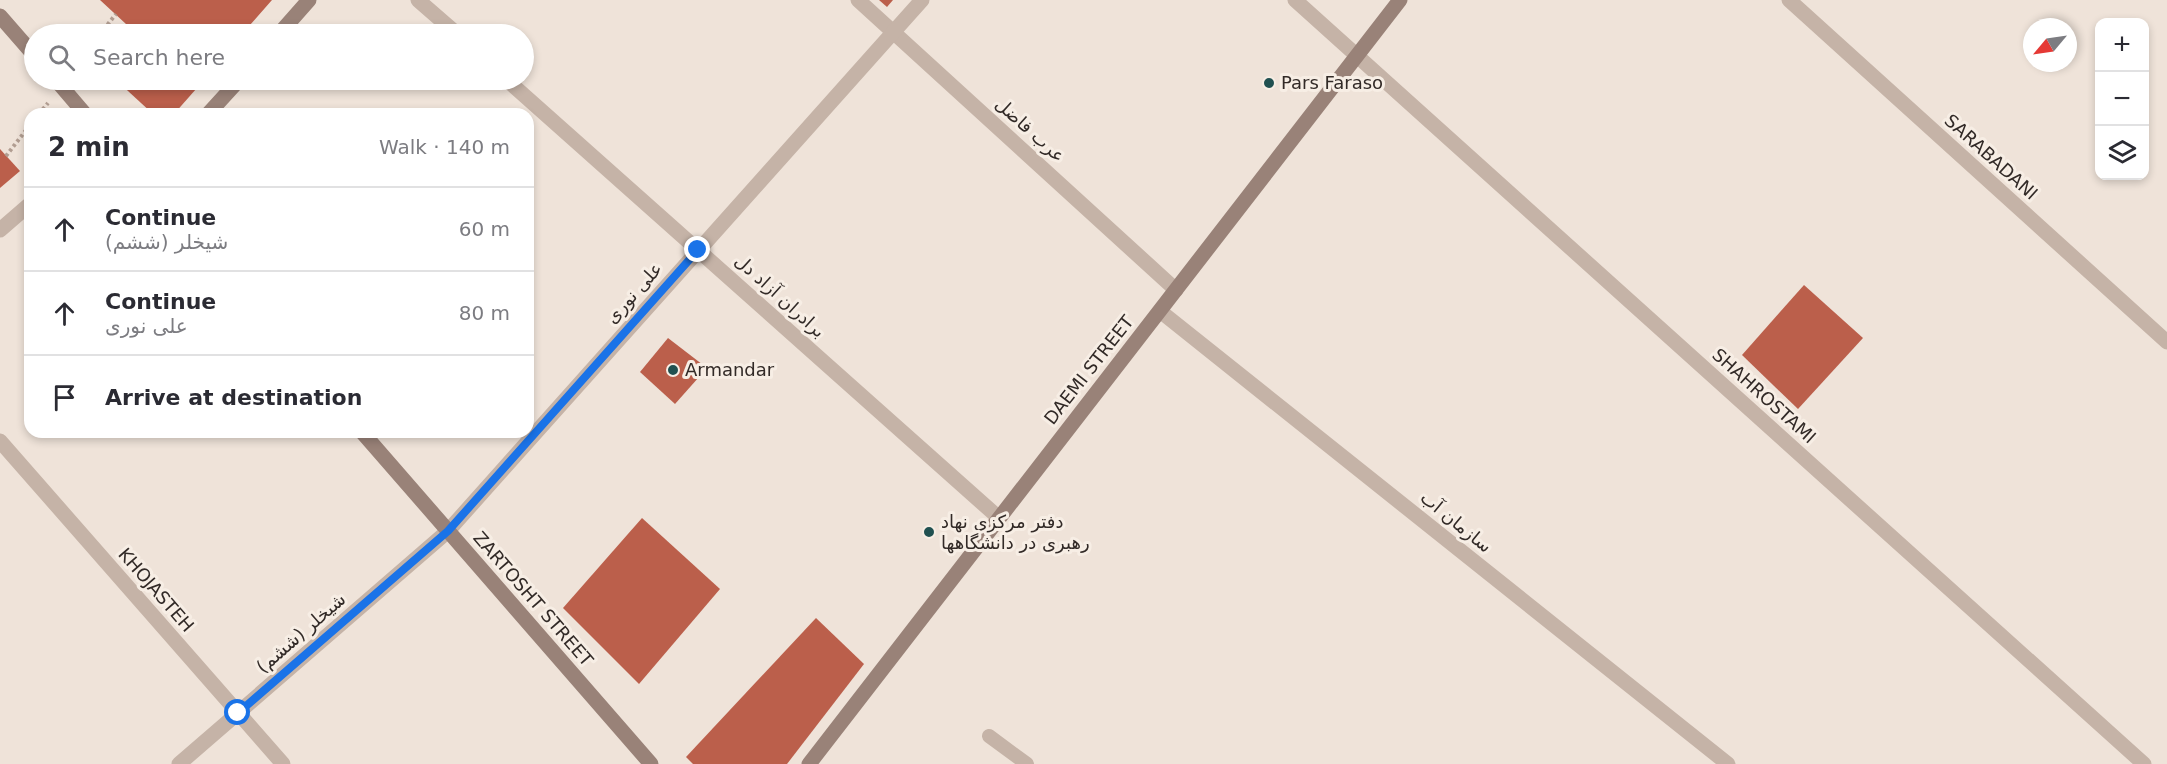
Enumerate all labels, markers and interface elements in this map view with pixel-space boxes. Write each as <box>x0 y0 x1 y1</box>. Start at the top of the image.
north arrow <box>2023 18 2077 72</box>
map controls <box>2095 18 2149 180</box>
button: + <box>2095 18 2149 72</box>
search box <box>24 24 534 90</box>
icon: search <box>45 41 78 74</box>
text: Search here <box>93 45 225 70</box>
place label: Pars Faraso <box>1281 72 1383 93</box>
button: − <box>2095 72 2149 126</box>
marker: Pars Faraso <box>1262 76 1276 90</box>
street label: عرب فاضل <box>991 93 1069 167</box>
street label: SARABADANI <box>1941 110 2042 204</box>
button: layers <box>2095 126 2149 180</box>
text: 2 min <box>48 132 130 162</box>
text: Walk · 140 m <box>379 135 510 159</box>
text: Continue <box>105 205 216 230</box>
icon: ahead <box>48 213 81 246</box>
text: 60 m <box>459 217 510 241</box>
text: شیخلر (ششم) <box>105 230 228 254</box>
route end <box>684 236 710 262</box>
street label: برادران آزاد دل <box>730 249 830 342</box>
street label: علی نوری <box>601 258 667 328</box>
text: Continue <box>105 289 216 314</box>
icon: ahead <box>48 297 81 330</box>
text: 80 m <box>459 301 510 325</box>
street label: DAEMI STREET <box>1040 310 1138 428</box>
text: علی نوری <box>105 314 188 338</box>
street label: SHAHROSTAMI <box>1708 344 1820 447</box>
place label: Armandar <box>685 359 775 380</box>
marker: Armandar <box>666 363 680 377</box>
icon: arrive <box>48 381 81 414</box>
text: Arrive at destination <box>105 385 362 410</box>
street label: سازمان آب <box>1417 486 1497 557</box>
place label: دفتر مرکزی نهاد رهبری در دانشگاهها <box>941 511 1090 554</box>
marker: دفتر مرکزی نهاد رهبری در دانشگاهها <box>922 525 936 539</box>
street label: ZARTOSHT STREET <box>469 527 598 671</box>
street label: KHOJASTEH <box>114 543 198 636</box>
street label: شیخلر (ششم) <box>252 588 350 678</box>
route start <box>224 699 250 725</box>

